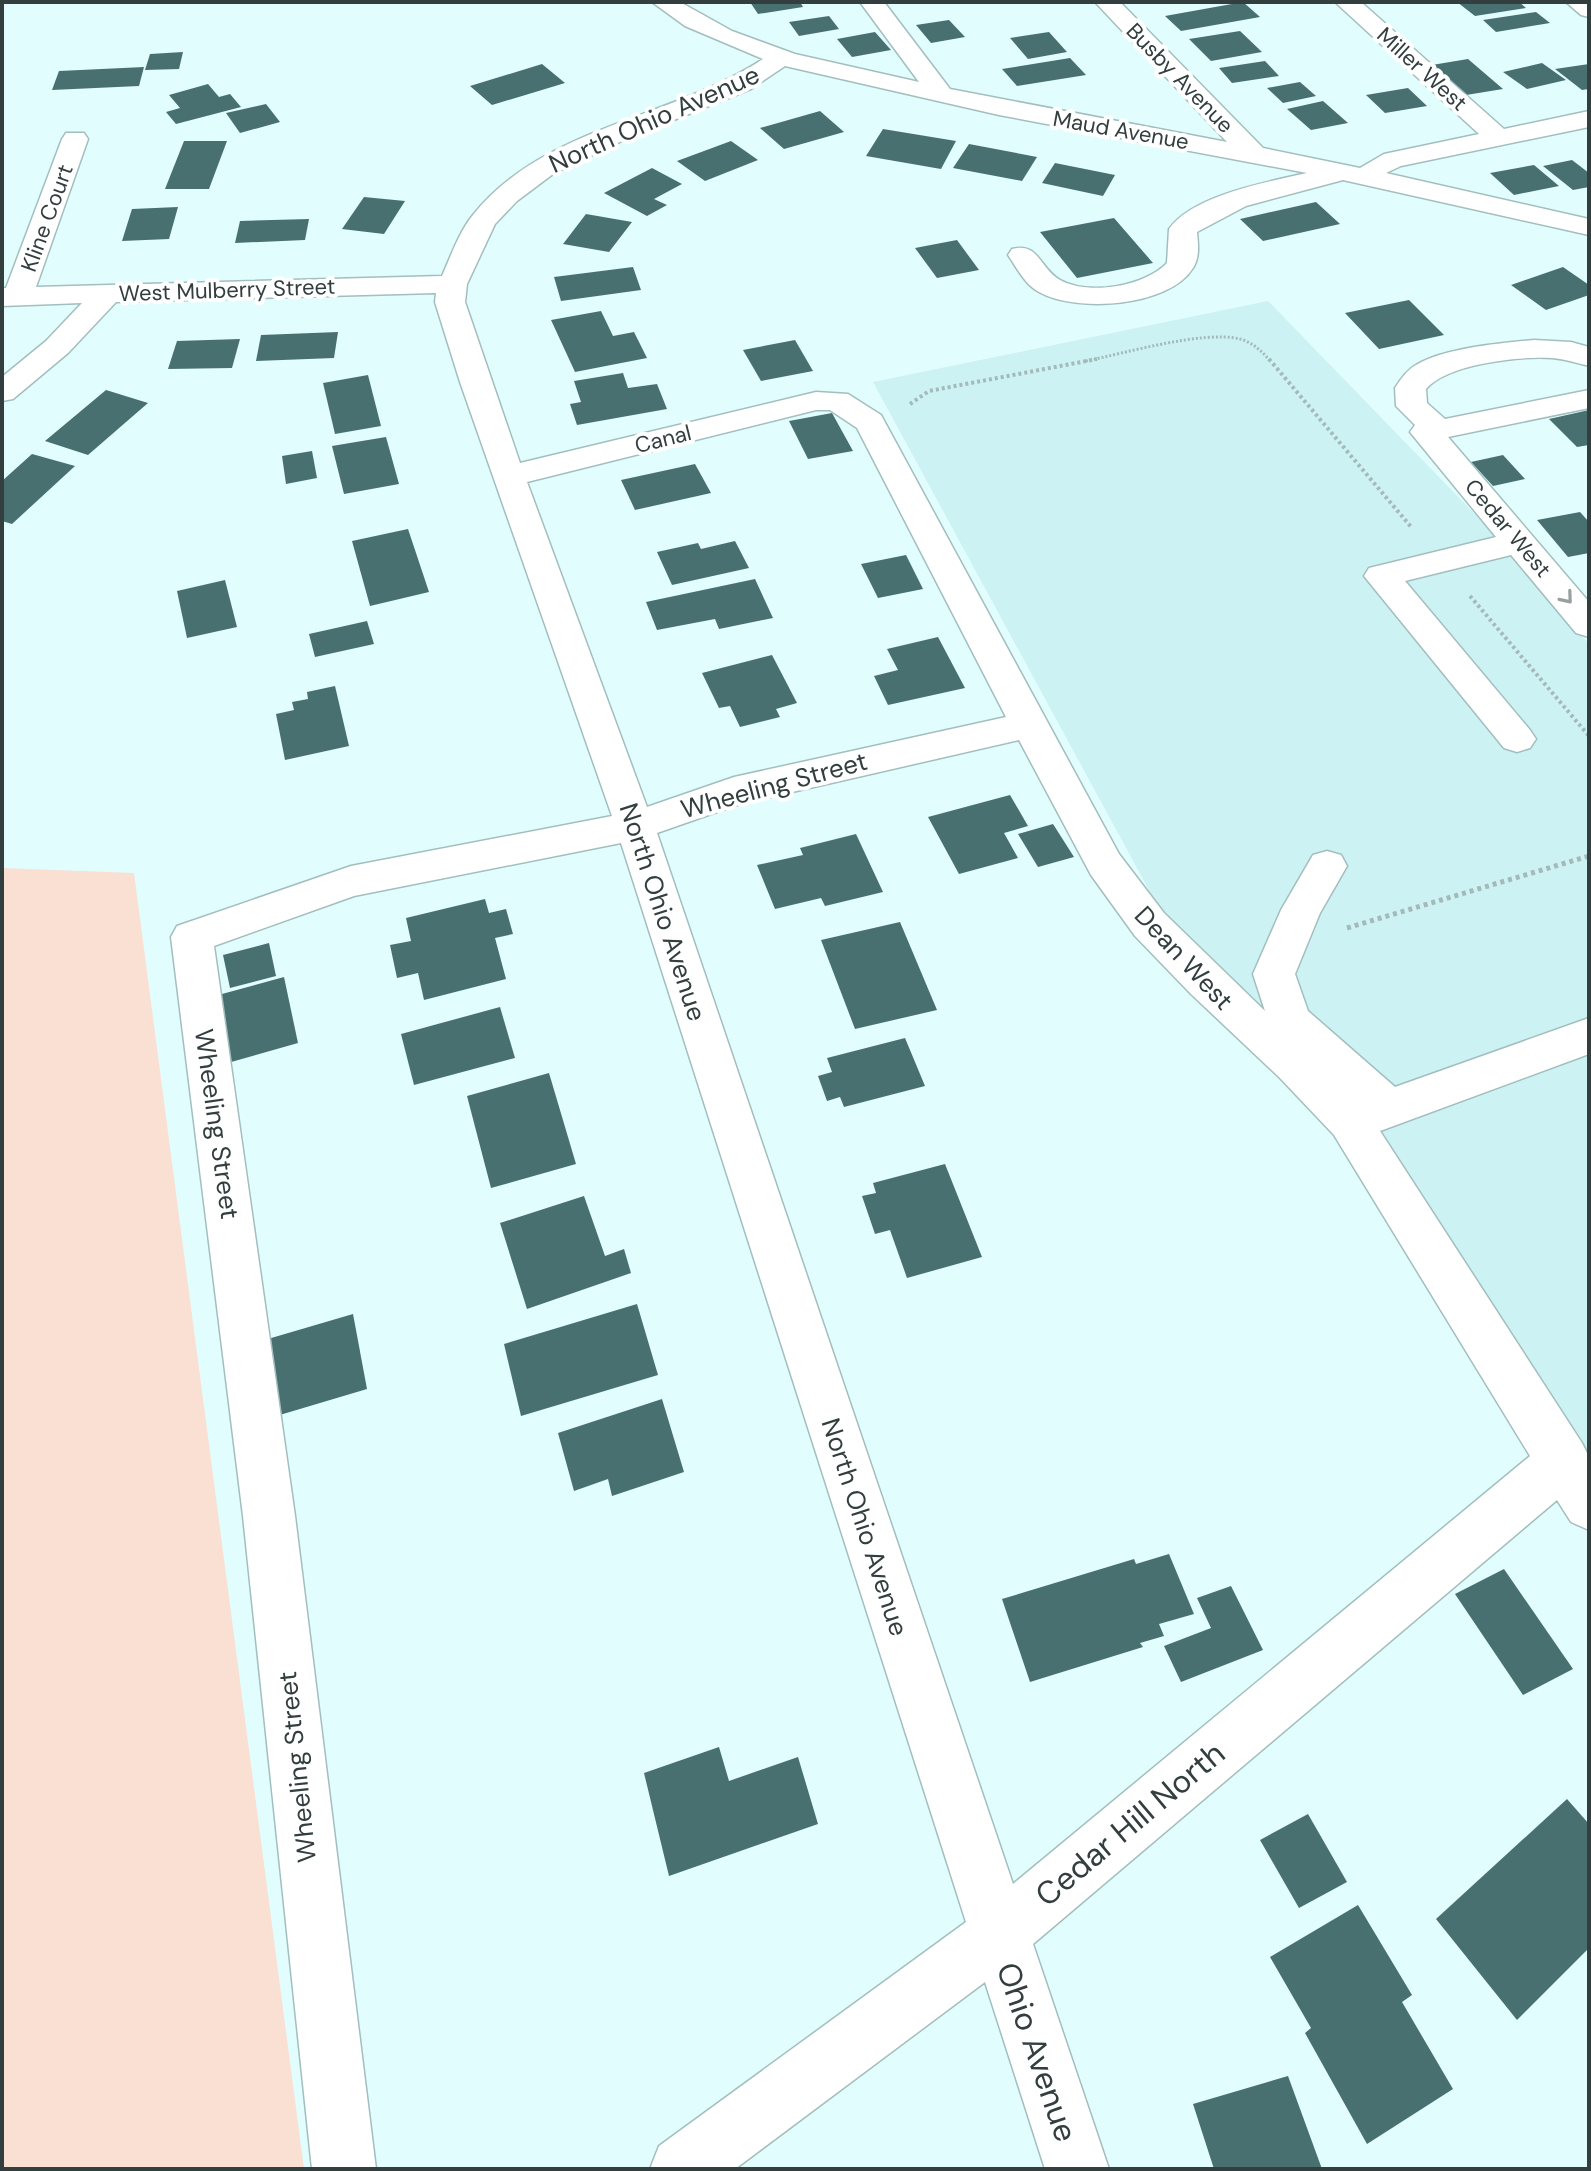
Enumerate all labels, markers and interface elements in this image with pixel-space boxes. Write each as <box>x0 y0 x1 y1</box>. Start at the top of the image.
street label: Busby Avenue <box>1120 17 1240 139</box>
street label: Miller West <box>1371 21 1473 117</box>
street label: North Ohio Avenue <box>543 57 765 181</box>
street label: Maud Avenue <box>1051 104 1191 156</box>
street label: Kline Court <box>14 160 80 276</box>
street label: West Mulberry Street <box>118 272 336 308</box>
street label: Canal <box>632 418 694 460</box>
street label: Cedar West <box>1458 473 1558 583</box>
one-way arrow <box>1557 589 1572 603</box>
street label: Wheeling Street <box>677 744 871 826</box>
street label: North Ohio Avenue <box>612 799 714 1025</box>
street label: Dean West <box>1127 899 1241 1017</box>
street label: Wheeling Street <box>187 1027 247 1221</box>
street label: North Ohio Avenue <box>814 1414 916 1640</box>
street label: Wheeling Street <box>270 1670 324 1864</box>
street label: Cedar Hill North <box>1026 1732 1234 1916</box>
street label: Ohio Avenue <box>987 1957 1087 2147</box>

